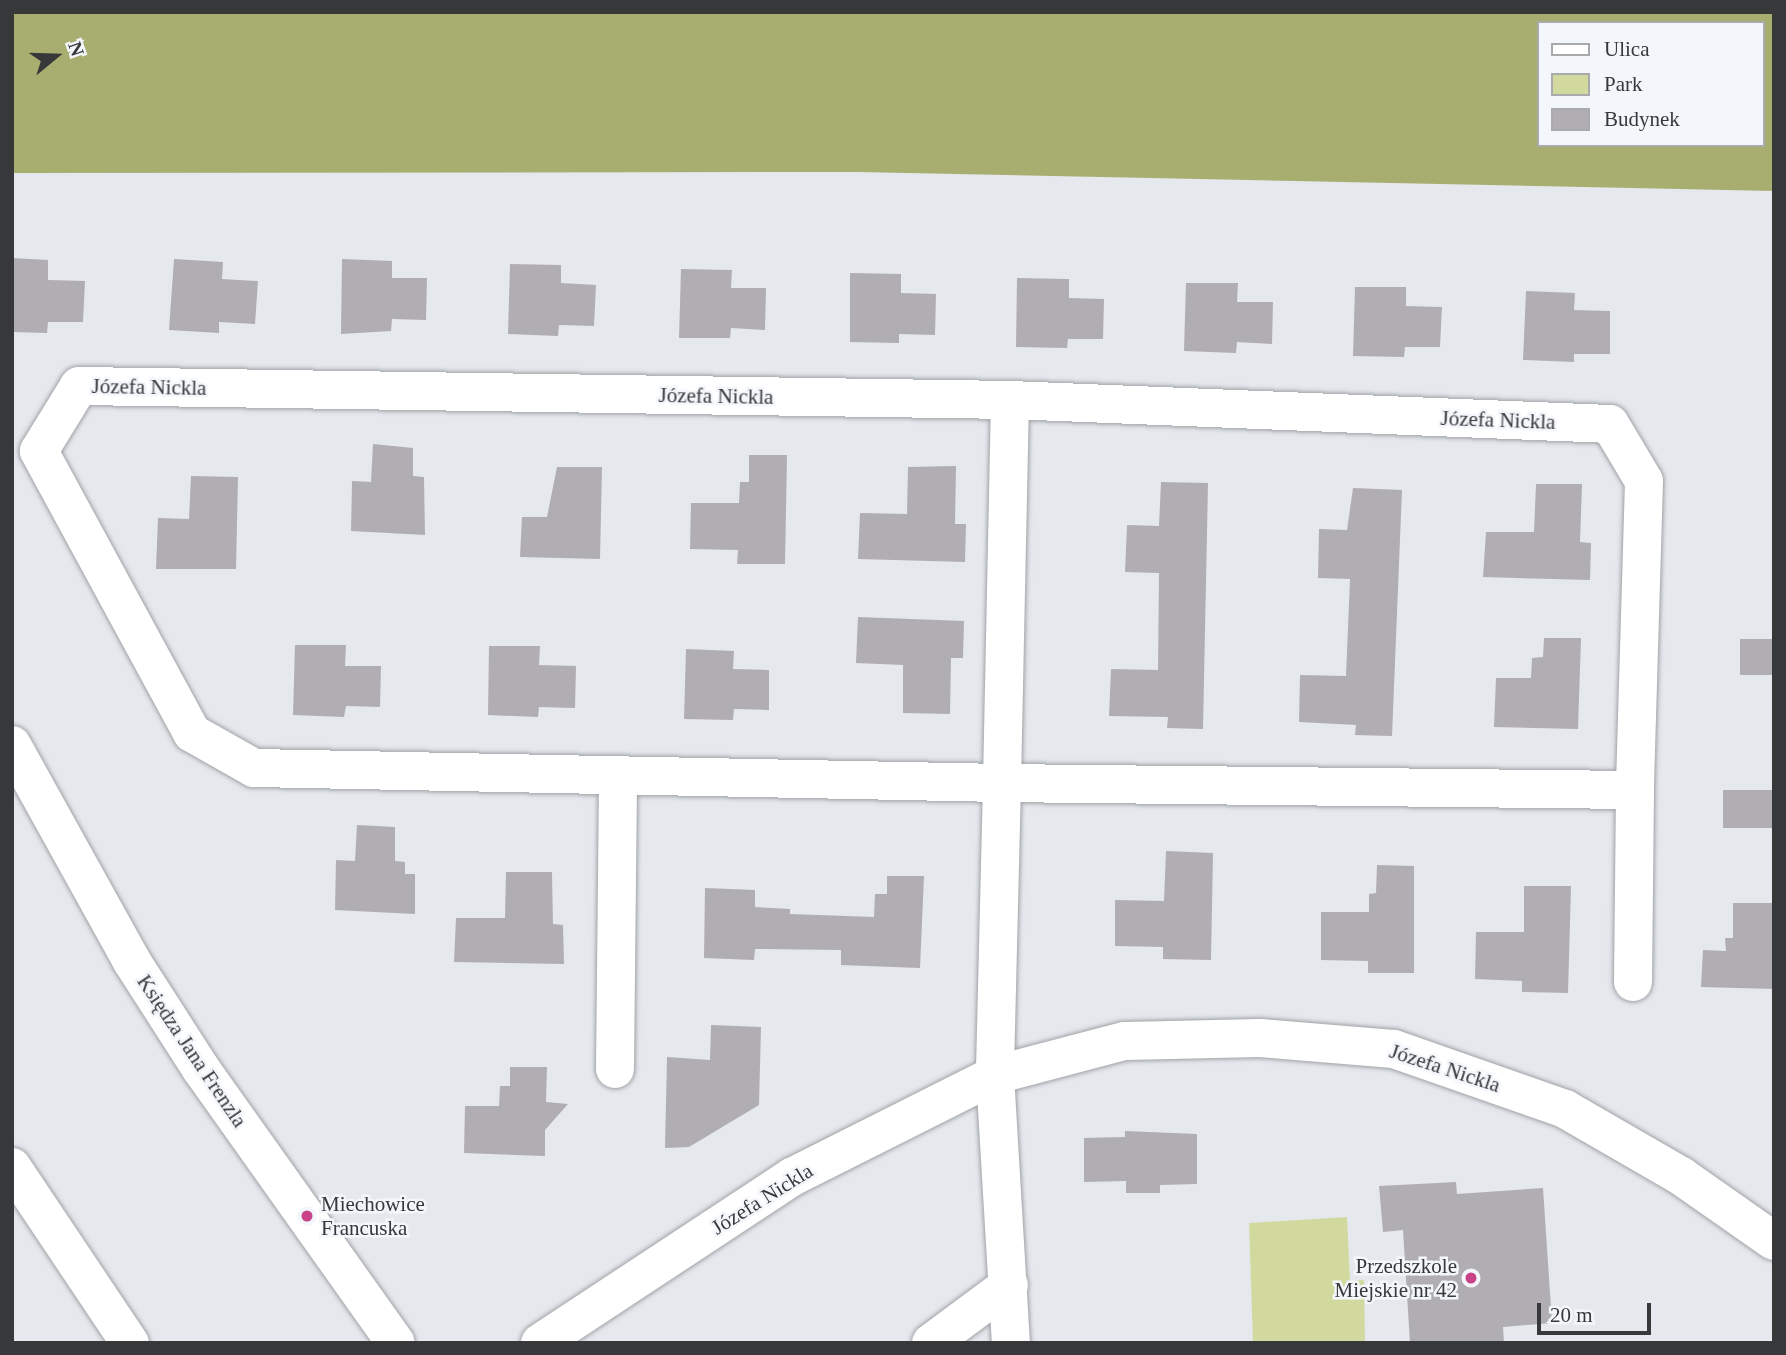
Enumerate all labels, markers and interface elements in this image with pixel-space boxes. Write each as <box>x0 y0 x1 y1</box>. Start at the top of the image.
north arrow <box>21 21 91 91</box>
legend <box>1538 21 1765 147</box>
text: Ulica <box>1604 37 1649 61</box>
text: N <box>64 39 88 59</box>
text: Park <box>1604 72 1643 96</box>
text: Budynek <box>1604 107 1680 131</box>
street label: Józefa Nickla <box>91 373 207 401</box>
street label: Józefa Nickla <box>658 382 774 410</box>
street label: Józefa Nickla <box>1440 405 1556 435</box>
street label: Księdza Jana Frenzla <box>132 970 252 1132</box>
street label: Józefa Nickla <box>1386 1038 1504 1098</box>
street label: Józefa Nickla <box>707 1158 817 1240</box>
place label: Miechowice Francuska <box>321 1191 425 1241</box>
marker: Miechowice Francuska <box>299 1208 315 1224</box>
place label: Przedszkole Miejskie nr 42 <box>1335 1253 1457 1303</box>
marker: Przedszkole Miejskie nr 42 <box>1463 1270 1479 1286</box>
scale bar <box>1541 1288 1655 1332</box>
text: 20 m <box>1550 1303 1593 1327</box>

